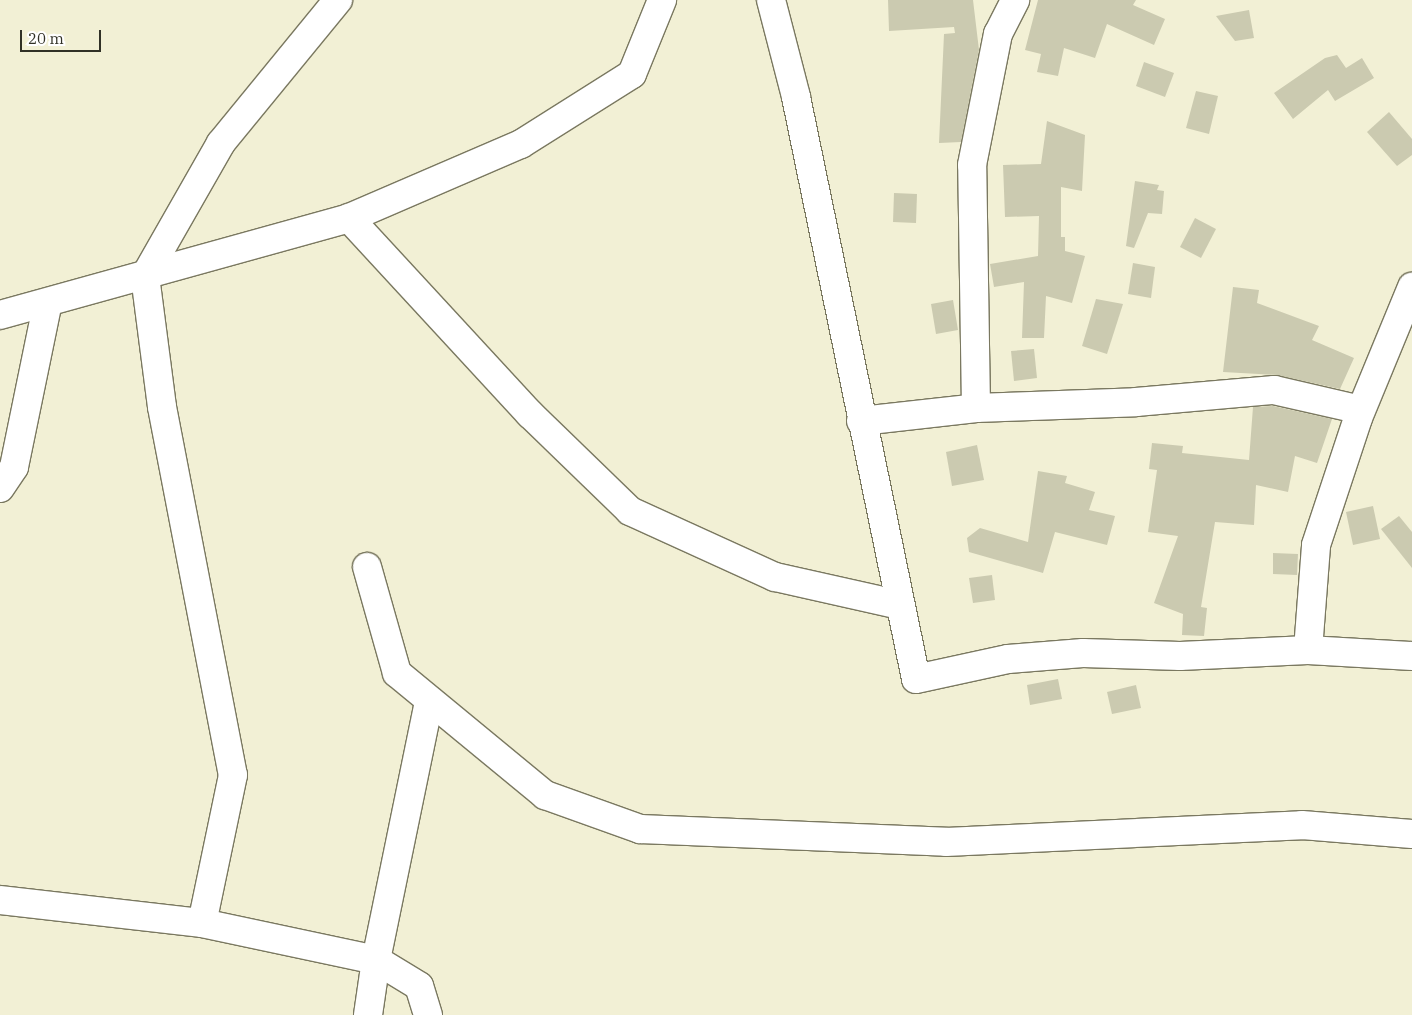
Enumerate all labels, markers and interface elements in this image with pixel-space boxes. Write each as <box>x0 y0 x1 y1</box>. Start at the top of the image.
scale bar <box>22 20 104 52</box>
text: 20 m <box>28 29 64 48</box>

